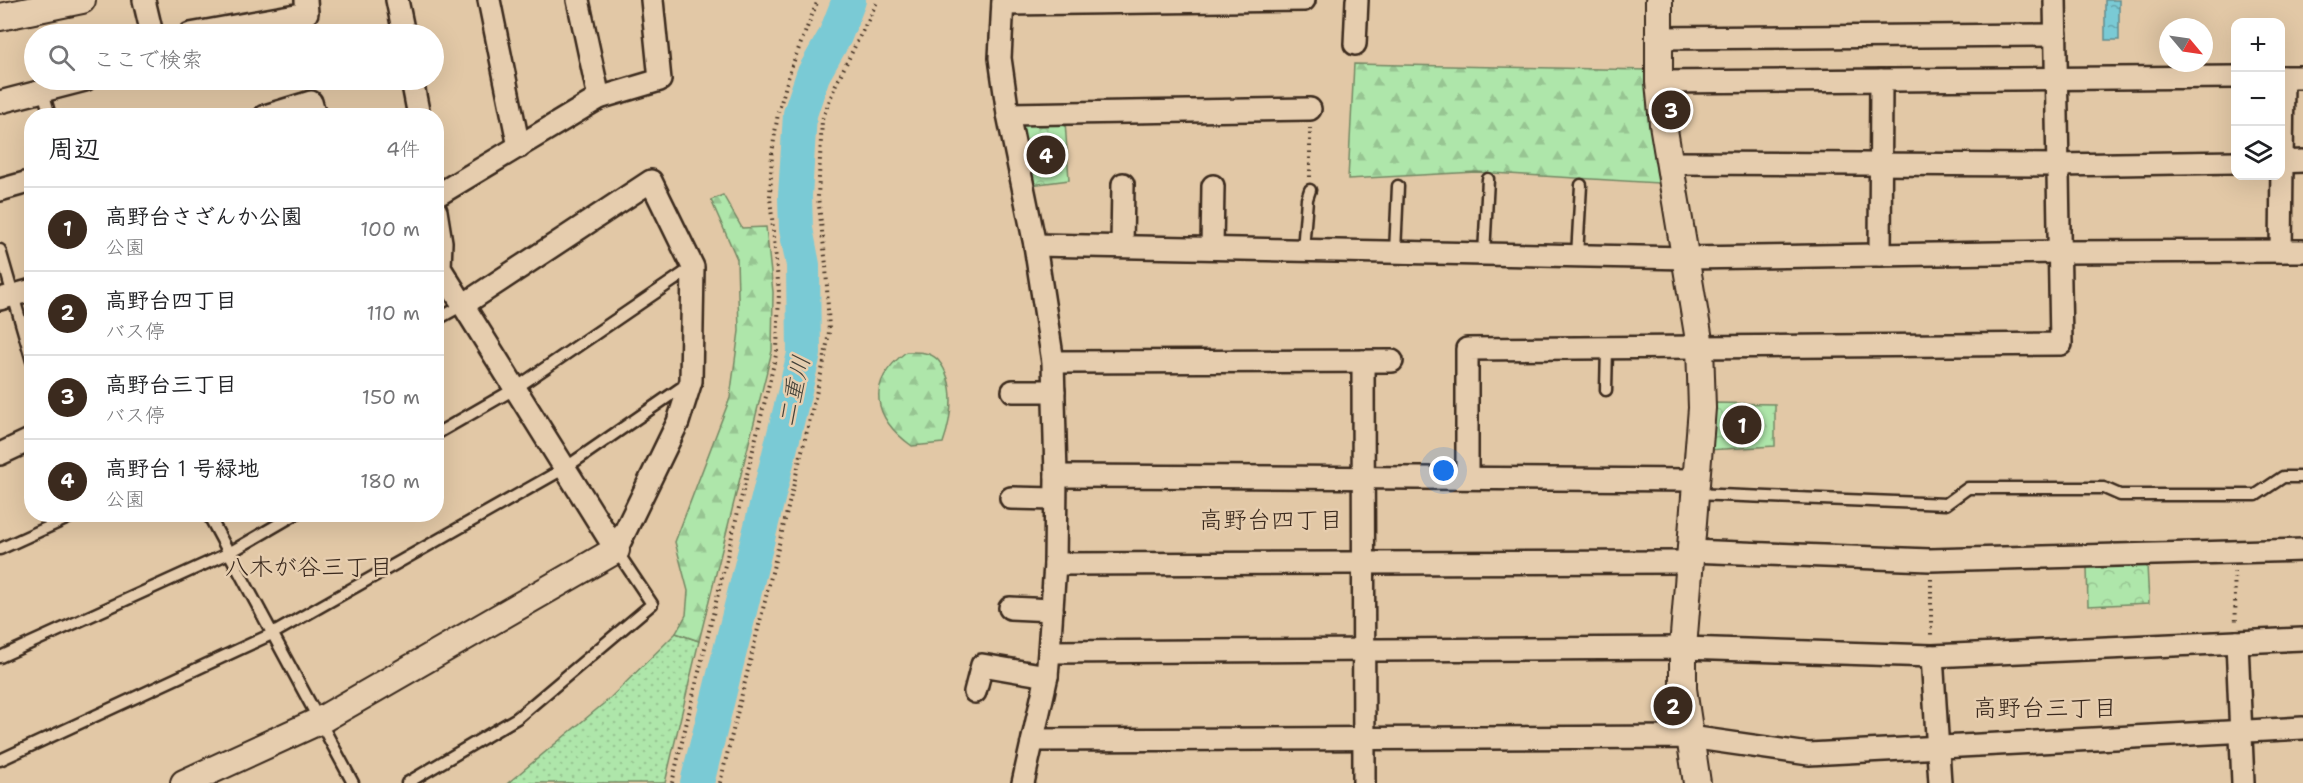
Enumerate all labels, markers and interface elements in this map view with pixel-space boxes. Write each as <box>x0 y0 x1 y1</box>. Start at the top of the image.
north arrow <box>2159 18 2213 72</box>
map controls <box>2231 18 2285 180</box>
button: + <box>2231 18 2285 72</box>
search box <box>24 24 444 90</box>
icon: search <box>45 41 78 74</box>
text: ここで検索 <box>93 45 203 74</box>
button: − <box>2231 72 2285 126</box>
pin: 3 <box>1652 88 1690 132</box>
button: layers <box>2231 126 2285 180</box>
text: 周辺 <box>48 131 100 166</box>
pin: 4 <box>1026 132 1066 178</box>
text: 4件 <box>386 136 420 162</box>
text: 高野台さざんか公園 <box>105 202 303 231</box>
text: 1 <box>63 216 72 242</box>
text: 100 m <box>360 216 420 242</box>
text: 公園 <box>105 234 145 260</box>
text: 高野台四丁目 <box>105 286 237 315</box>
text: 2 <box>61 300 75 326</box>
text: 110 m <box>366 300 420 326</box>
text: バス停 <box>105 318 165 344</box>
water label: 二重川 <box>770 352 818 430</box>
text: 高野台三丁目 <box>105 370 237 399</box>
text: 3 <box>61 384 75 410</box>
text: 150 m <box>362 384 420 410</box>
text: バス停 <box>105 402 165 428</box>
pin: 1 <box>1722 402 1762 448</box>
text: 高野台１号緑地 <box>105 454 259 483</box>
your location <box>1429 456 1458 485</box>
text: 4 <box>61 468 75 494</box>
text: 180 m <box>360 468 420 494</box>
text: 公園 <box>105 486 145 512</box>
district label: 高野台四丁目 <box>1199 504 1343 536</box>
district label: 八木が谷三丁目 <box>225 551 393 583</box>
pin: 2 <box>1654 684 1692 728</box>
district label: 高野台三丁目 <box>1973 692 2117 724</box>

